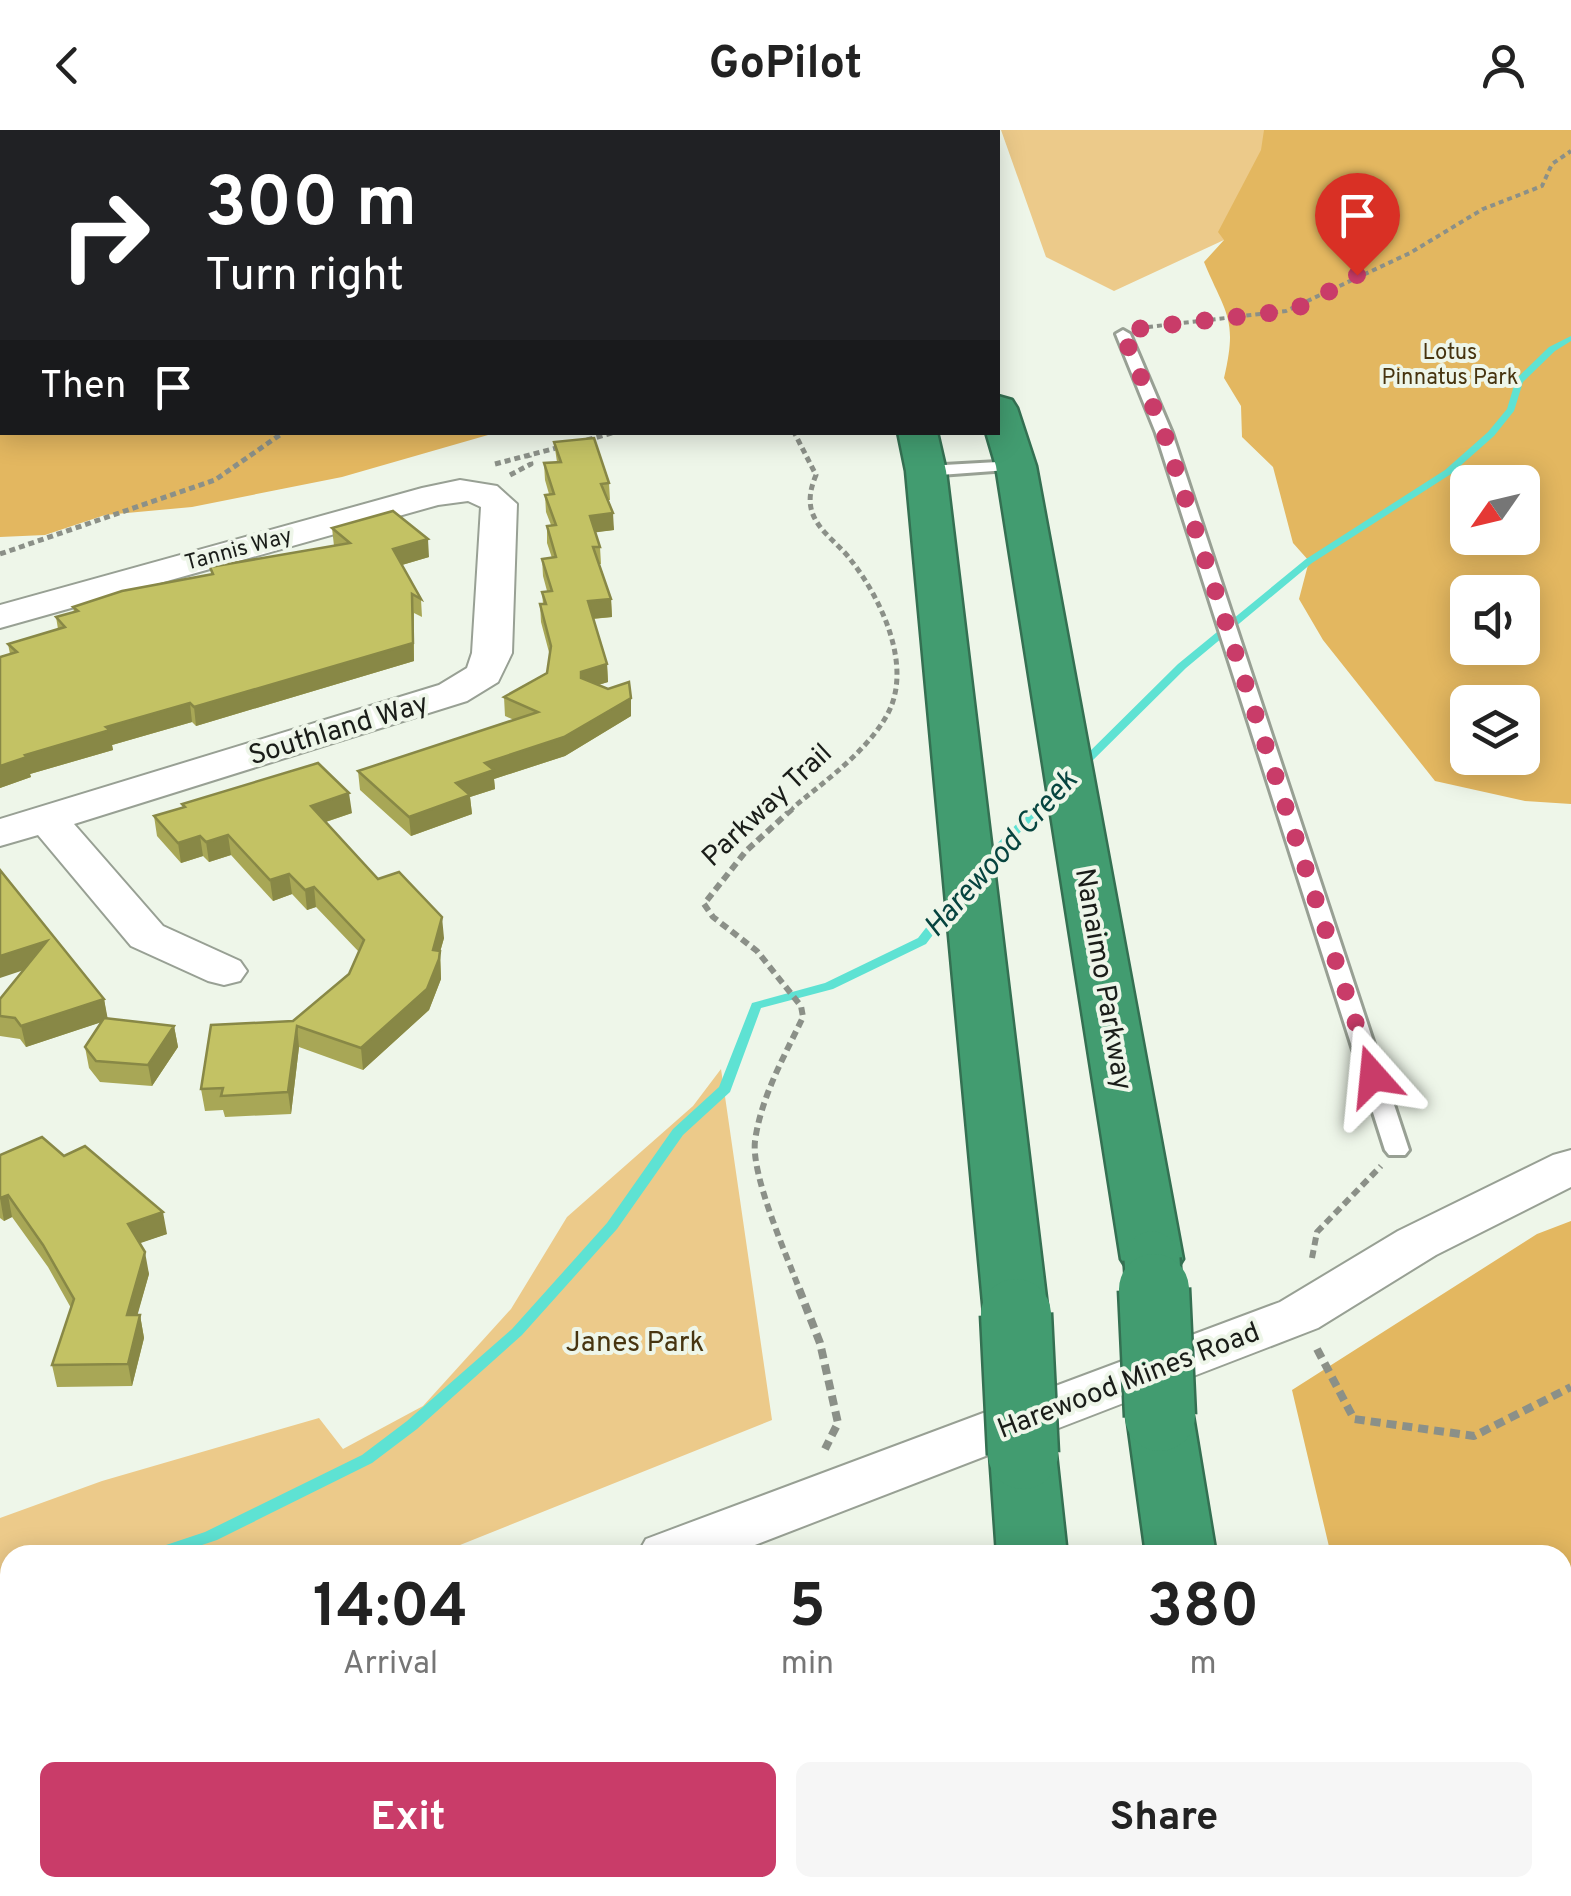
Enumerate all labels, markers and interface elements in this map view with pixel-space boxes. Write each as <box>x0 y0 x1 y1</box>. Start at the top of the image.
text: GoPilot <box>709 37 862 94</box>
icon: back <box>40 38 95 93</box>
icon: person <box>1476 38 1531 93</box>
text: 300 m <box>205 162 417 251</box>
icon: right <box>40 170 170 300</box>
pin <box>1315 173 1400 276</box>
icon: arrive <box>1330 188 1385 243</box>
text: Turn right <box>205 249 404 306</box>
park label: Lotus Pinnatus Park <box>1382 340 1518 392</box>
icon: arrive <box>146 360 201 415</box>
text: Then <box>40 363 126 412</box>
north arrow <box>1450 465 1540 555</box>
map controls <box>1450 465 1540 775</box>
street label: Tannis Way <box>182 523 295 578</box>
button: sound <box>1450 575 1540 665</box>
button: layers <box>1450 685 1540 775</box>
street label: Southland Way <box>245 686 433 775</box>
street label: Parkway Trail <box>695 737 841 876</box>
water label: Harewood Creek <box>917 763 1087 946</box>
street label: Nanaimo Parkway <box>1065 866 1139 1093</box>
position arrow <box>1321 1024 1425 1128</box>
street label: Harewood Mines Road <box>993 1315 1265 1448</box>
park label: Janes Park <box>566 1326 704 1362</box>
text: 14:04 <box>313 1572 468 1648</box>
text: 5 <box>789 1572 826 1648</box>
text: 380 <box>1147 1572 1259 1648</box>
text: Arrival <box>343 1645 438 1685</box>
text: min <box>781 1645 834 1685</box>
text: m <box>1189 1645 1217 1685</box>
button: Exit <box>40 1762 776 1877</box>
button: Share <box>796 1762 1532 1877</box>

